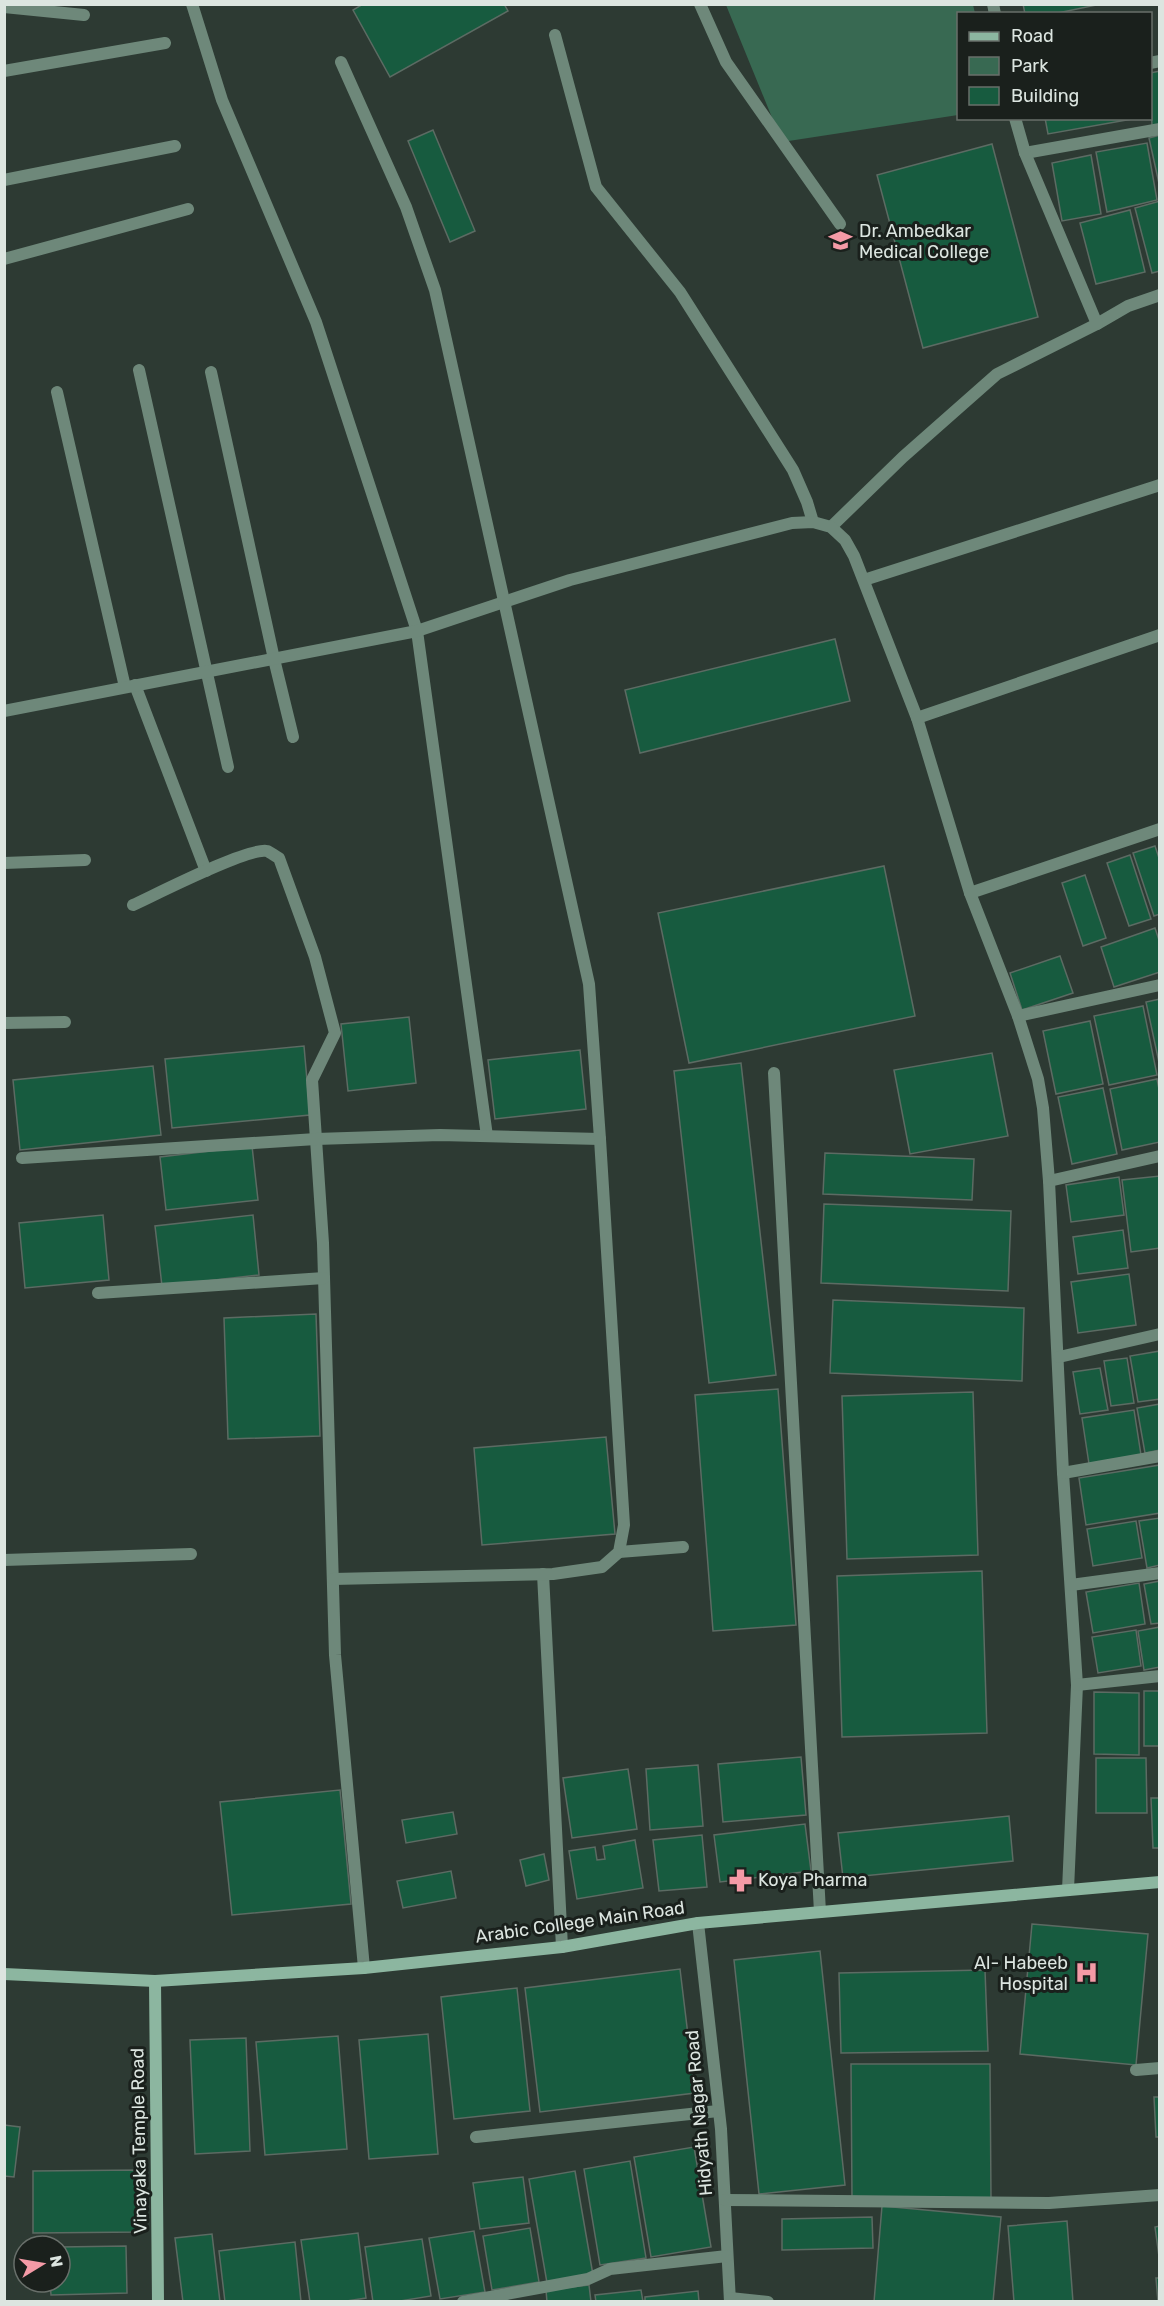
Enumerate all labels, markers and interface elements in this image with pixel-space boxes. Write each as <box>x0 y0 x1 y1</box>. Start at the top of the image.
legend <box>957 12 1152 120</box>
text: Road <box>1011 25 1054 47</box>
text: Park <box>1011 55 1049 77</box>
text: Building <box>1011 85 1079 107</box>
place label: Dr. Ambedkar Medical College <box>859 220 989 263</box>
school or university icon: Dr. Ambedkar Medical College <box>828 228 854 254</box>
pharmacy icon: Koya Pharma <box>727 1867 753 1893</box>
place label: Koya Pharma <box>758 1869 867 1891</box>
street label: Arabic College Main Road <box>474 1896 686 1948</box>
place label: Al- Habeeb Hospital <box>974 1952 1068 1995</box>
hospital icon: Al- Habeeb Hospital <box>1073 1960 1099 1986</box>
street label: Hidyath Nagar Road <box>681 2029 717 2197</box>
street label: Vinayaka Temple Road <box>126 2048 152 2234</box>
north arrow <box>12 2234 72 2294</box>
text: N <box>46 2254 67 2269</box>

